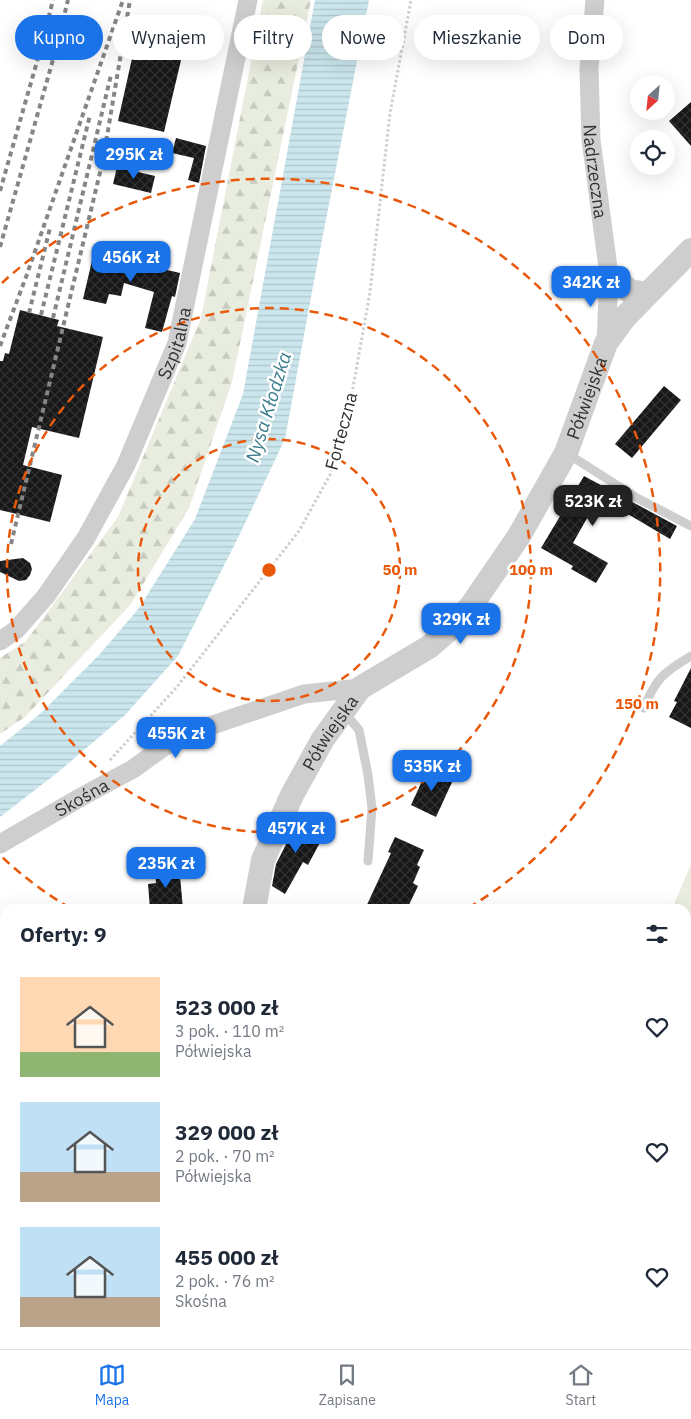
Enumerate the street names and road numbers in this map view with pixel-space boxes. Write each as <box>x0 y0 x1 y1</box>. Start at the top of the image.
street label: Nadrzeczna <box>579 124 613 220</box>
street label: Szpitalna <box>152 304 196 382</box>
street label: Półwiejska <box>561 353 612 442</box>
street label: Forteczna <box>320 389 363 472</box>
street label: Półwiejska <box>296 690 363 774</box>
street label: Skośna <box>50 773 113 822</box>

